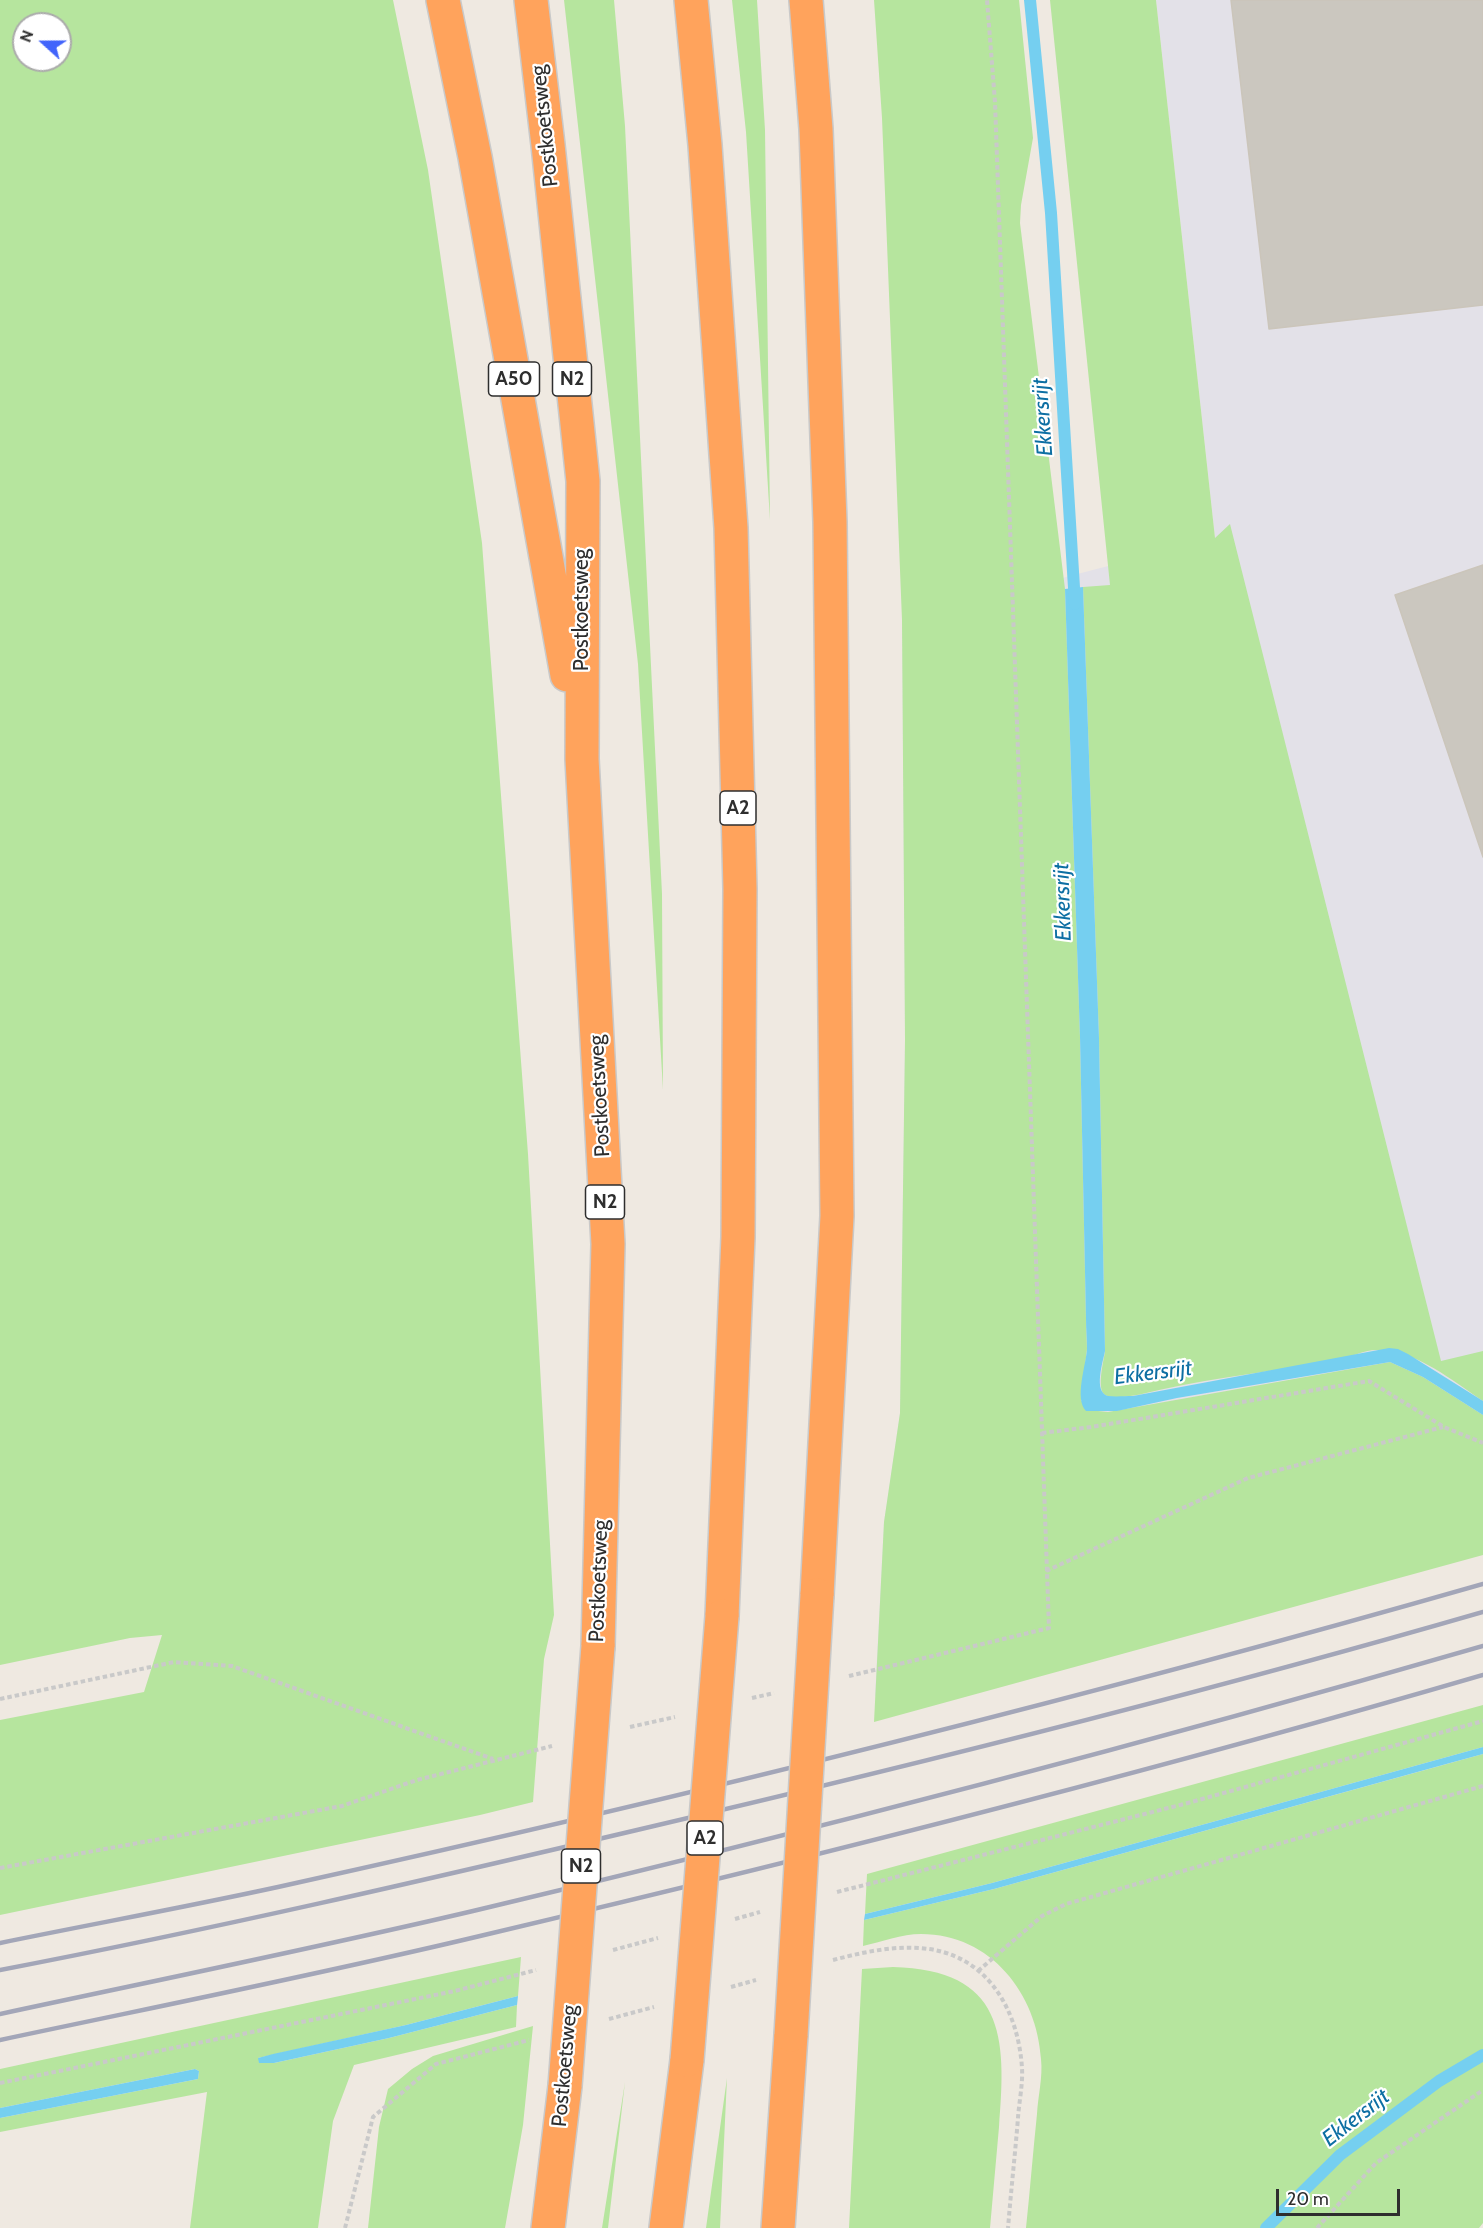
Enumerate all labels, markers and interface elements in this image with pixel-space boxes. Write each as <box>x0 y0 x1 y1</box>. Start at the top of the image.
north arrow <box>12 12 72 72</box>
text: N <box>16 27 37 45</box>
street label: Postkoetsweg <box>526 64 564 188</box>
road number: A50 <box>488 362 540 396</box>
road number: N2 <box>552 362 592 396</box>
water label: Ekkersrijt <box>1027 377 1059 457</box>
street label: Postkoetsweg <box>569 549 595 671</box>
road number: A2 <box>720 791 756 825</box>
water label: Ekkersrijt <box>1048 863 1078 941</box>
street label: Postkoetsweg <box>584 1034 616 1158</box>
road number: N2 <box>586 1185 624 1219</box>
water label: Ekkersrijt <box>1113 1355 1193 1391</box>
street label: Postkoetsweg <box>584 1519 614 1643</box>
road number: A2 <box>687 1821 723 1855</box>
road number: N2 <box>562 1849 600 1883</box>
street label: Postkoetsweg <box>547 2004 583 2128</box>
water label: Ekkersrijt <box>1317 2084 1395 2152</box>
scale bar <box>1279 2177 1404 2215</box>
text: 20 m <box>1287 2188 1329 2210</box>

